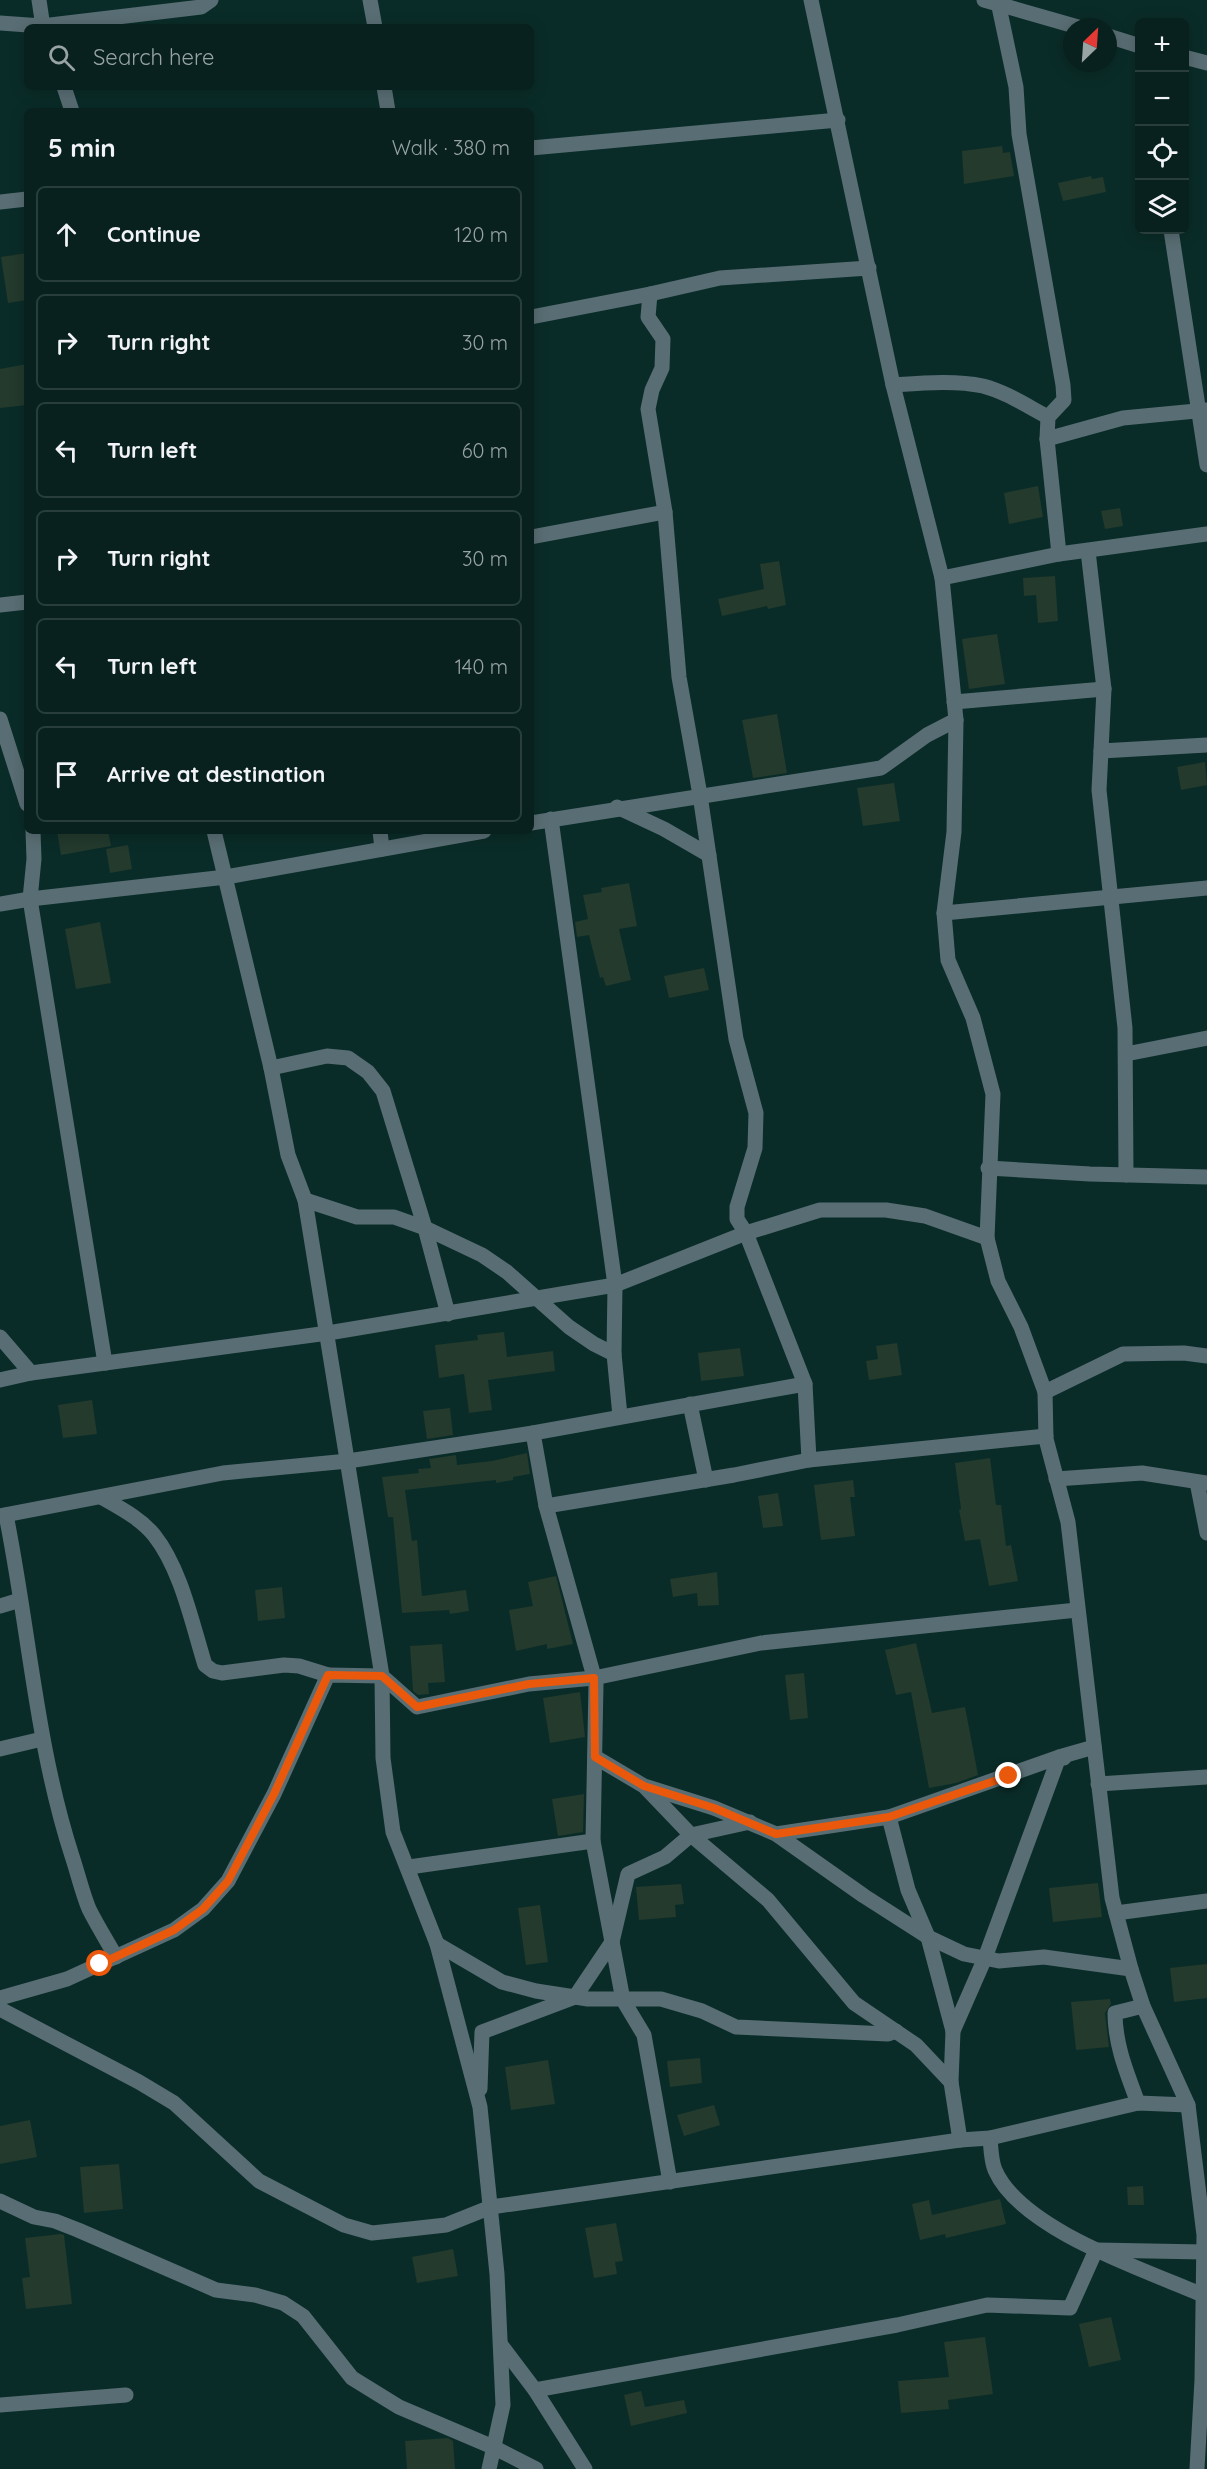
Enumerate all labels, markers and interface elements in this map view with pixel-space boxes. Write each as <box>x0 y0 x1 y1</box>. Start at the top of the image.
north arrow <box>1063 18 1117 72</box>
map controls <box>1135 18 1189 234</box>
button: + <box>1135 18 1189 72</box>
search box <box>24 24 534 90</box>
icon: search <box>45 41 78 74</box>
text: Search here <box>93 43 214 71</box>
button: − <box>1135 72 1189 126</box>
button: locate <box>1135 126 1189 180</box>
text: 5 min <box>48 131 116 164</box>
text: Walk · 380 m <box>392 135 510 160</box>
button: layers <box>1135 180 1189 234</box>
icon: ahead <box>50 218 83 251</box>
text: Continue <box>107 220 201 248</box>
text: 120 m <box>454 222 508 247</box>
icon: right <box>50 326 83 359</box>
text: Turn right <box>107 328 211 356</box>
text: 30 m <box>462 330 508 355</box>
icon: left <box>50 434 83 467</box>
text: Turn left <box>107 436 197 464</box>
text: 60 m <box>462 438 508 463</box>
icon: right <box>50 542 83 575</box>
text: Turn right <box>107 544 211 572</box>
text: 30 m <box>462 546 508 571</box>
icon: left <box>50 650 83 683</box>
text: Turn left <box>107 652 197 680</box>
text: 140 m <box>455 654 508 679</box>
icon: arrive <box>50 758 83 791</box>
text: Arrive at destination <box>107 760 325 788</box>
route end <box>995 1762 1021 1788</box>
route start <box>86 1950 112 1976</box>

